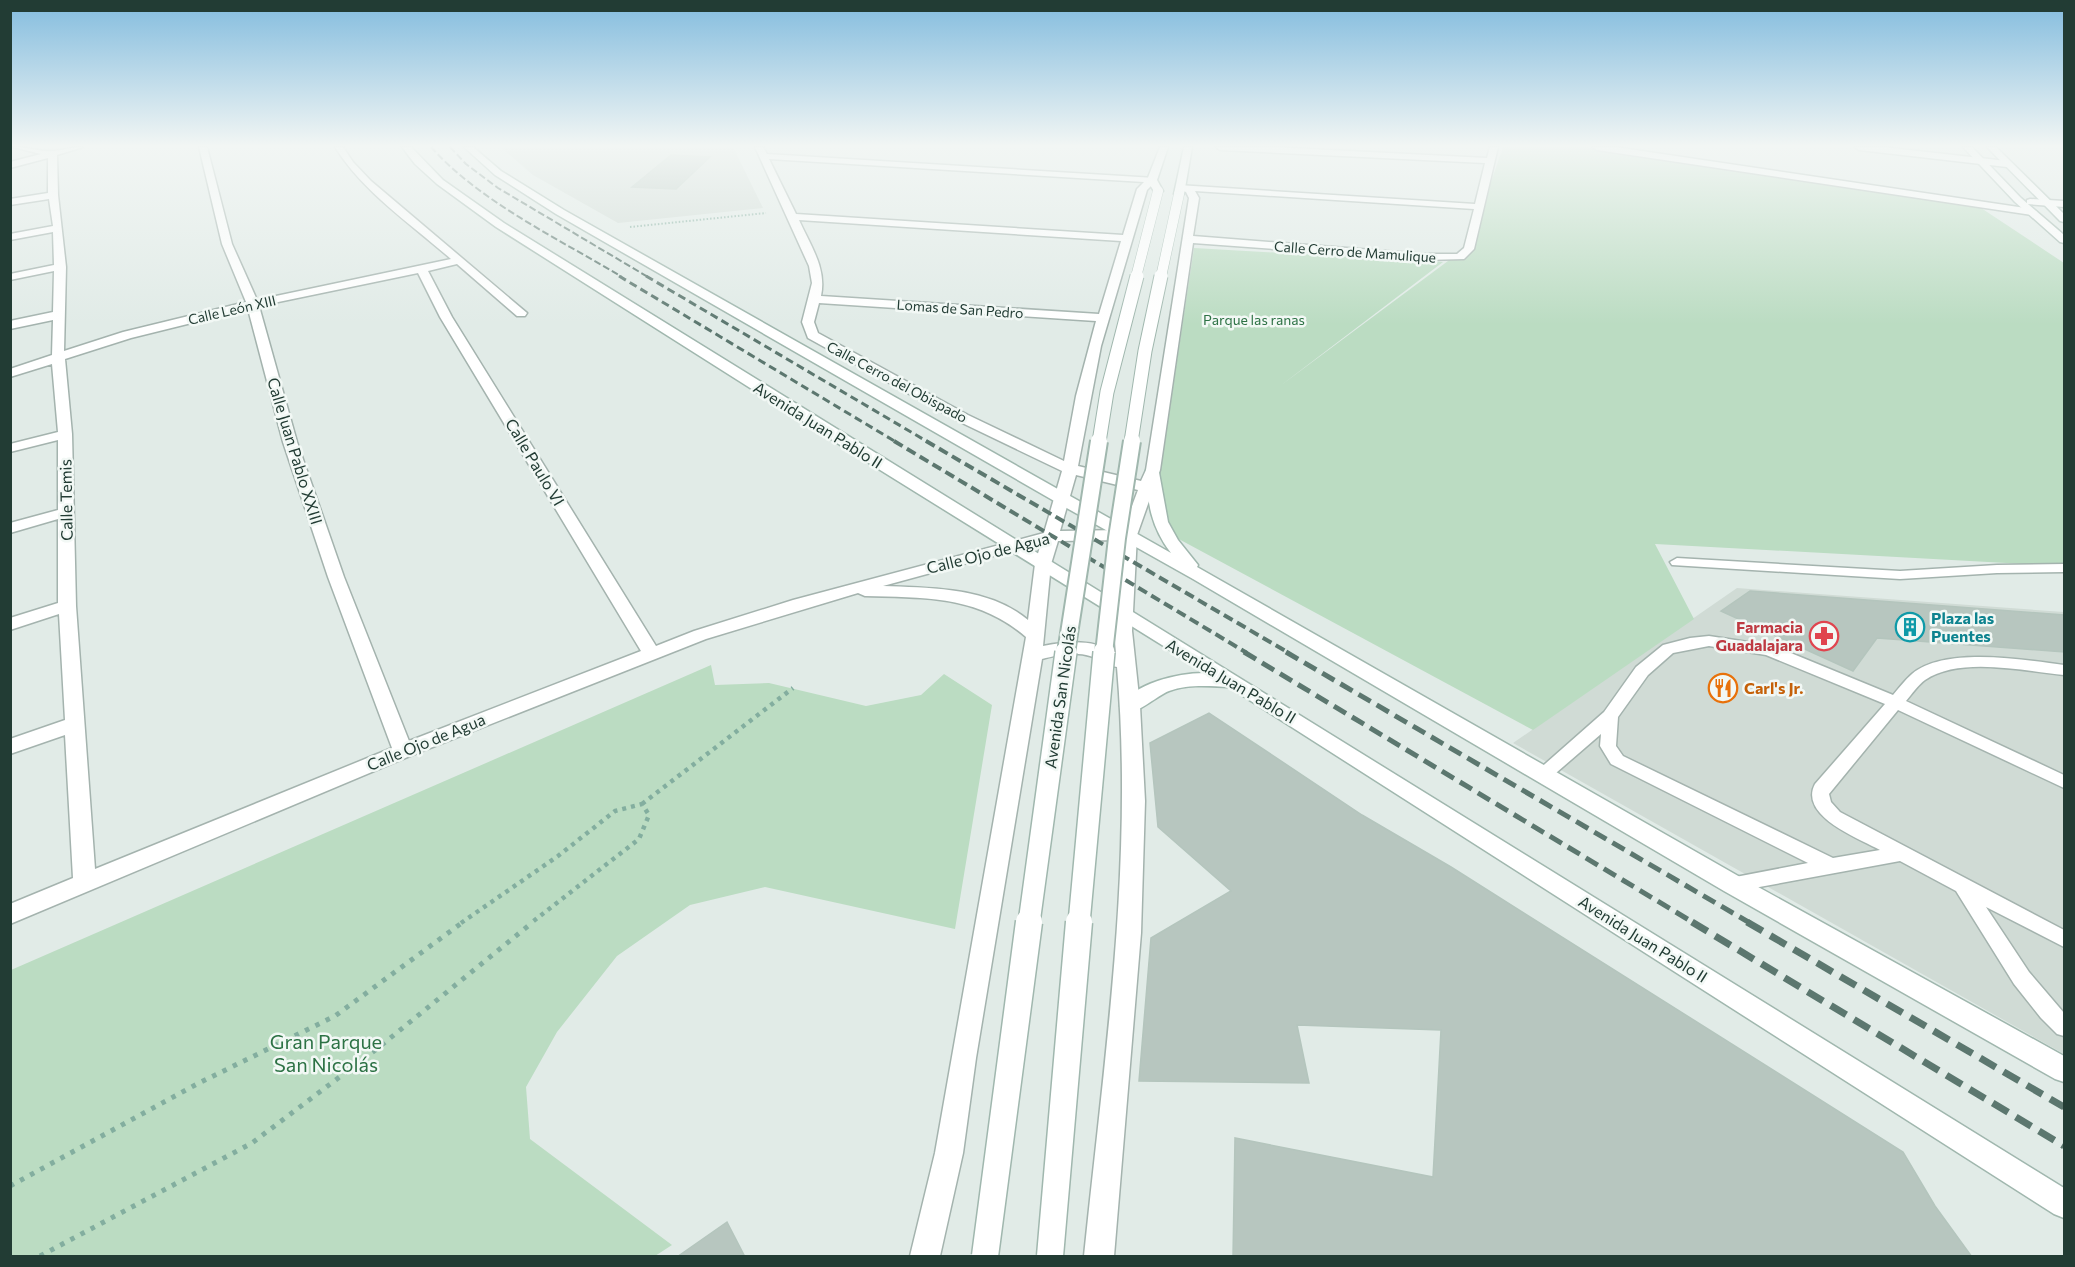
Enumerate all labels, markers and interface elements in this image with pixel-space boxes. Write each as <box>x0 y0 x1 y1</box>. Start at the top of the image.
street label: Calle Cerro de Mamulique <box>1273 237 1437 266</box>
street label: Calle León XIII <box>186 291 278 328</box>
street label: Lomas de San Pedro <box>896 296 1024 321</box>
park label: Parque las ranas <box>1203 311 1305 328</box>
street label: Calle Cerro del Obispado <box>824 337 970 426</box>
street label: Calle Juan Pablo XXIII <box>264 375 327 527</box>
street label: Avenida Juan Pablo II <box>750 377 886 472</box>
street label: Calle Paulo VI <box>502 415 569 509</box>
street label: Calle Temis <box>55 459 76 541</box>
street label: Calle Ojo de Agua <box>924 528 1051 577</box>
place label: Plaza las Puentes <box>1931 608 1994 645</box>
building icon: Plaza las Puentes <box>1894 611 1926 643</box>
place label: Farmacia Guadalajara <box>1715 617 1803 654</box>
pharmacy icon: Farmacia Guadalajara <box>1808 620 1840 652</box>
street label: Avenida San Nicolás <box>1040 624 1079 770</box>
street label: Avenida Juan Pablo II <box>1163 634 1300 727</box>
restaurant icon: Carl's Jr. <box>1707 672 1739 704</box>
place label: Carl's Jr. <box>1744 678 1804 697</box>
street label: Calle Ojo de Agua <box>364 709 488 774</box>
street label: Avenida Juan Pablo II <box>1575 891 1711 986</box>
park label: Gran Parque San Nicolás <box>270 1029 382 1076</box>

